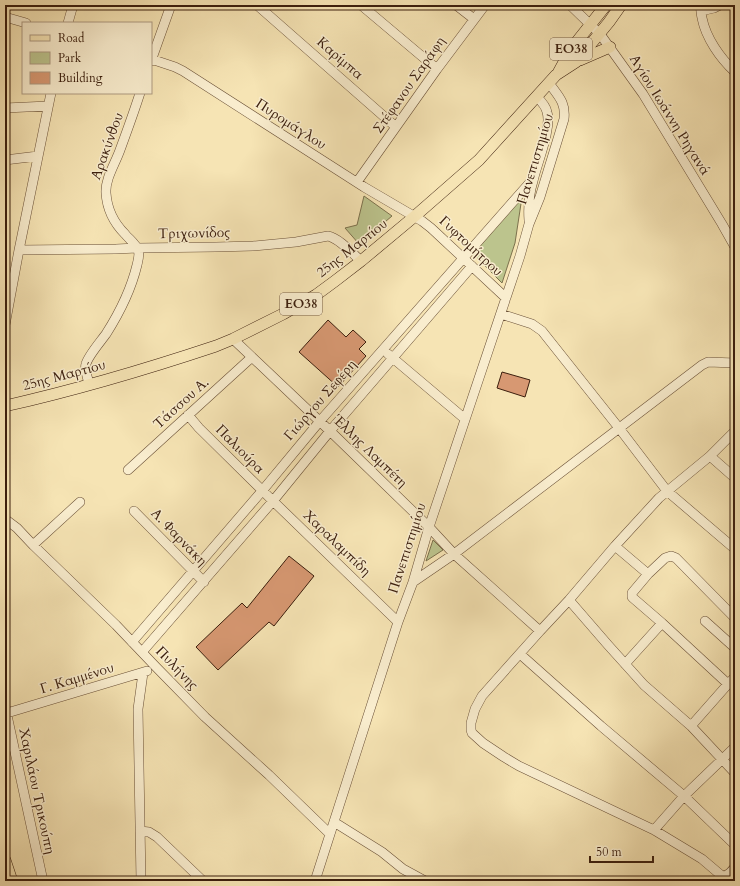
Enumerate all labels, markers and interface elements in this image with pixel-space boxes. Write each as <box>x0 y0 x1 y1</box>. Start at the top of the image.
legend <box>22 22 152 94</box>
text: Road <box>58 30 85 46</box>
street label: Καρίμπα <box>313 32 368 84</box>
street label: Στέφανου Σαράφη <box>369 33 449 137</box>
road number: ΕΟ38 <box>550 38 592 60</box>
text: Park <box>58 50 82 66</box>
street label: Αγίου Ιωάννη Ρηγανά <box>625 51 715 179</box>
text: Building <box>58 70 103 86</box>
street label: Πυρομάγλου <box>252 94 330 154</box>
street label: Αρακύνθου <box>86 110 128 182</box>
street label: Πανεπιστημίου <box>512 111 558 207</box>
street label: Γυφτομήτρου <box>435 212 507 280</box>
street label: 25ης Μαρτίου <box>313 214 391 282</box>
street label: Τριχωνίδος <box>158 223 230 243</box>
road number: ΕΟ38 <box>280 293 322 315</box>
street label: 25ης Μαρτίου <box>20 355 108 395</box>
street label: Γιώργου Σεφέρη <box>280 355 360 445</box>
street label: Τάσσου Α. <box>149 373 213 433</box>
street label: Έλλης Λαμπέτη <box>328 410 412 492</box>
street label: Παλιούρα <box>211 420 269 478</box>
street label: Πανεπιστημίου <box>383 500 431 596</box>
street label: Α. Φαρνάκη <box>147 504 211 570</box>
street label: Χαραλαμπίδη <box>299 506 375 580</box>
street label: Πυλήνης <box>151 642 203 694</box>
street label: Γ. Καμμένου <box>38 658 116 698</box>
street label: Χαριλάου Τρικούπη <box>14 726 60 856</box>
scale bar <box>590 838 653 864</box>
text: 50 m <box>596 844 623 860</box>

